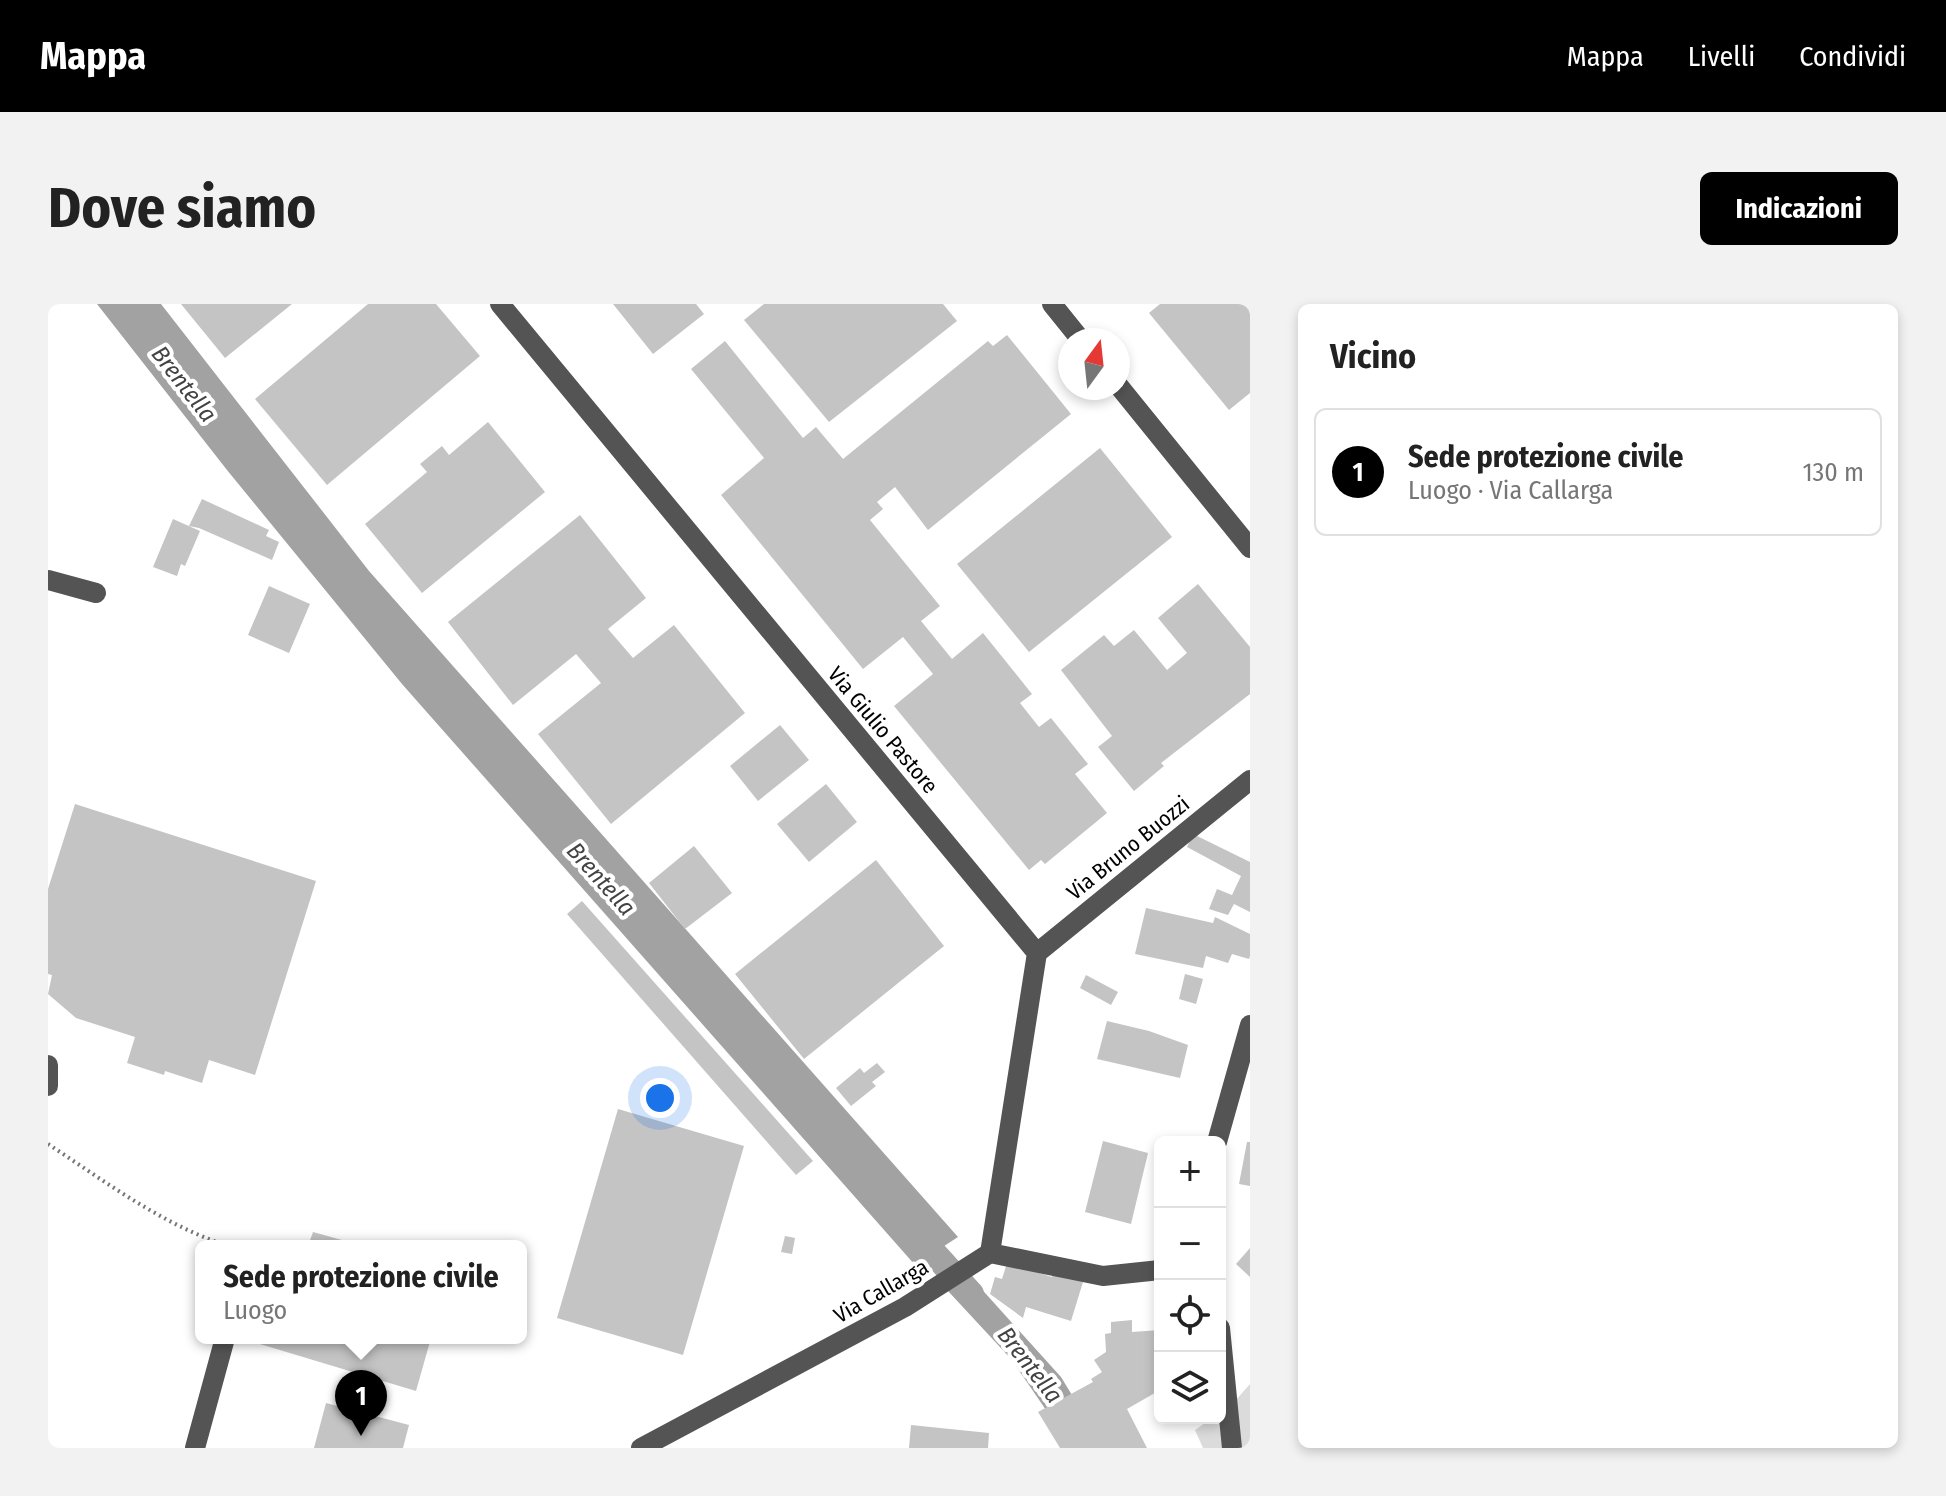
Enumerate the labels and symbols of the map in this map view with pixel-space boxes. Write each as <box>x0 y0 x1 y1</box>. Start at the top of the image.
north arrow <box>1058 328 1130 400</box>
water label: Brentella <box>146 341 222 427</box>
street label: Via Giulio Pastore <box>822 661 944 799</box>
street label: Via Bruno Buozzi <box>1061 790 1195 906</box>
water label: Brentella <box>561 837 641 921</box>
your location <box>640 1078 680 1118</box>
street label: Via Callarga <box>829 1253 933 1329</box>
water label: Brentella <box>992 1322 1068 1408</box>
pin: 1 <box>335 1370 387 1436</box>

